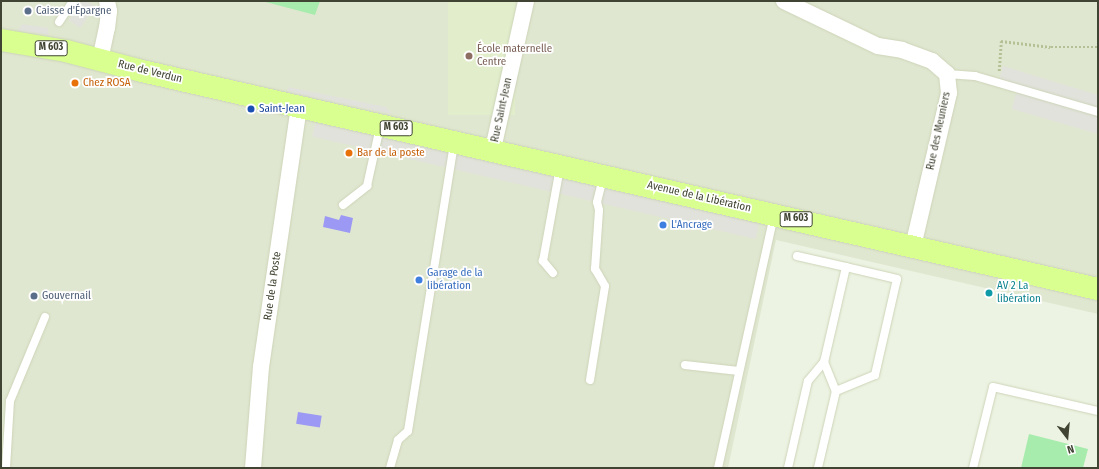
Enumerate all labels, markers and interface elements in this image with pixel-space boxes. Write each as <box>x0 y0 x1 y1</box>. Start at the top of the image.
place label: Caisse d'Épargne <box>36 4 111 18</box>
marker: Caisse d'Épargne <box>23 6 33 16</box>
road number: M 603 <box>34 40 68 56</box>
place label: École maternelle Centre <box>477 43 552 69</box>
marker: École maternelle Centre <box>464 51 474 61</box>
street label: Rue de Verdun <box>117 58 183 86</box>
place label: Chez ROSA <box>83 76 131 90</box>
street label: Rue Saint-Jean <box>489 76 515 144</box>
marker: Chez ROSA <box>70 78 80 88</box>
street label: Rue des Meuniers <box>924 91 954 171</box>
place label: Saint-Jean <box>259 102 305 116</box>
marker: Saint-Jean <box>246 104 256 114</box>
road number: M 603 <box>379 120 413 136</box>
place label: Bar de la poste <box>357 146 425 160</box>
marker: Bar de la poste <box>344 148 354 158</box>
street label: Avenue de la Libération <box>646 179 752 215</box>
road number: M 603 <box>779 211 813 227</box>
place label: L'Ancrage <box>671 218 712 232</box>
marker: L'Ancrage <box>658 220 668 230</box>
street label: Rue de la Poste <box>262 251 284 321</box>
place label: Garage de la libération <box>427 267 483 293</box>
marker: Garage de la libération <box>414 275 424 285</box>
place label: AV 2 La libération <box>997 280 1041 306</box>
marker: AV 2 La libération <box>984 288 994 298</box>
place label: Gouvernail <box>42 289 91 303</box>
marker: Gouvernail <box>29 291 39 301</box>
north arrow <box>1047 417 1087 457</box>
text: N <box>1065 442 1075 456</box>

